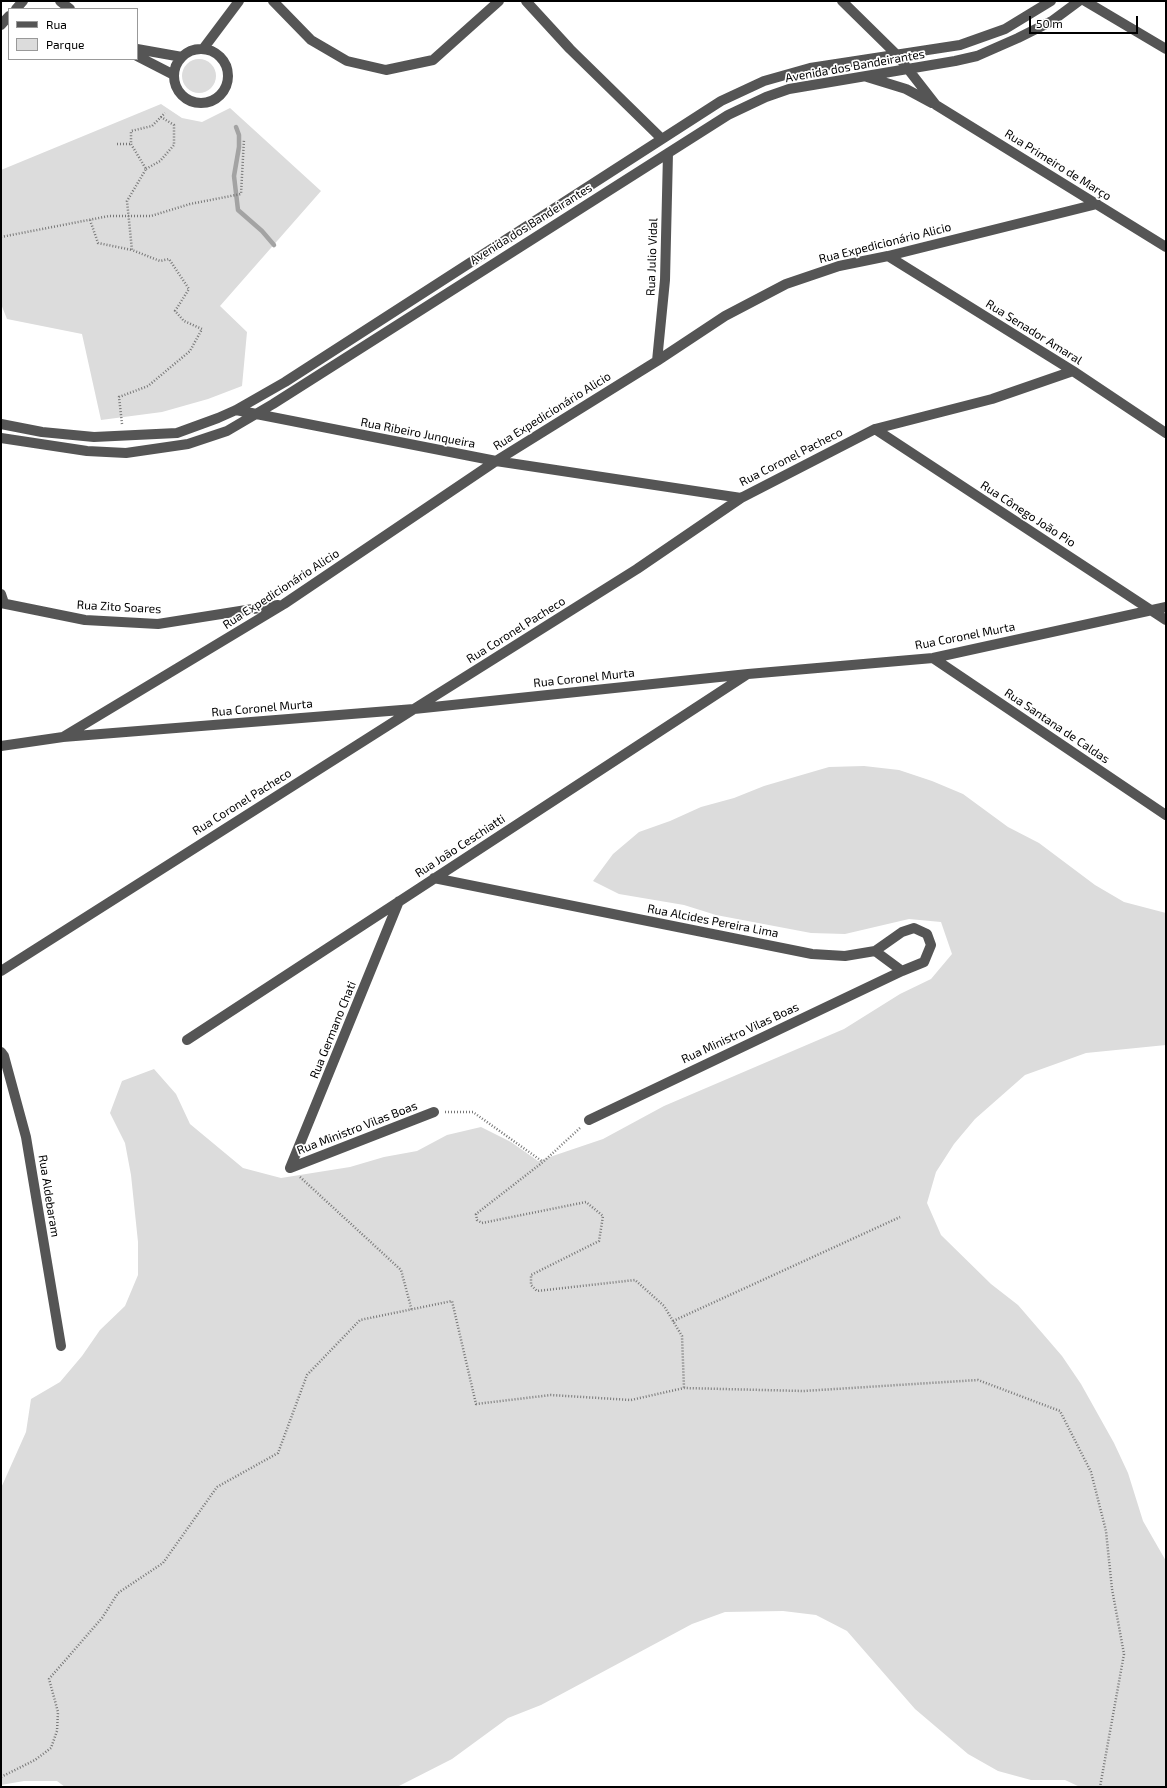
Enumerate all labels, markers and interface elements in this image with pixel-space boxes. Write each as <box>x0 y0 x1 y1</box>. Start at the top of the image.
legend <box>8 8 138 60</box>
scale bar <box>1031 8 1140 34</box>
text: 50 m <box>1036 16 1063 30</box>
text: Rua <box>46 17 67 31</box>
text: Parque <box>46 37 84 51</box>
street label: Avenida dos Bandeirantes <box>784 47 926 85</box>
street label: Rua Primeiro de Março <box>1002 126 1114 204</box>
street label: Avenida dos Bandeirantes <box>467 180 595 268</box>
street label: Rua Julio Vidal <box>643 218 661 296</box>
street label: Rua Expedicionário Alicio <box>817 220 953 266</box>
street label: Rua Senador Amaral <box>983 296 1085 368</box>
street label: Rua Expedicionário Alicio <box>491 369 613 453</box>
street label: Rua Ribeiro Junqueira <box>359 415 477 451</box>
street label: Rua Coronel Pacheco <box>737 425 845 489</box>
street label: Rua Cônego João Pio <box>978 478 1078 550</box>
street label: Rua Expedicionário Alicio <box>220 546 342 632</box>
street label: Rua Coronel Pacheco <box>464 594 568 666</box>
street label: Rua Zito Soares <box>76 598 162 616</box>
street label: Rua Coronel Murta <box>914 619 1016 653</box>
street label: Rua Coronel Murta <box>533 666 635 690</box>
street label: Rua Santana de Caldas <box>1002 685 1112 767</box>
street label: Rua Coronel Murta <box>211 696 313 720</box>
street label: Rua Coronel Pacheco <box>190 766 294 838</box>
street label: Rua João Ceschiatti <box>412 812 508 880</box>
street label: Rua Alcides Pereira Lima <box>646 901 780 941</box>
street label: Rua Germano Chati <box>307 979 359 1081</box>
street label: Rua Ministro Vilas Boas <box>679 999 801 1067</box>
street label: Rua Ministro Vilas Boas <box>295 1098 419 1158</box>
street label: Rua Aldebaram <box>35 1154 63 1238</box>

